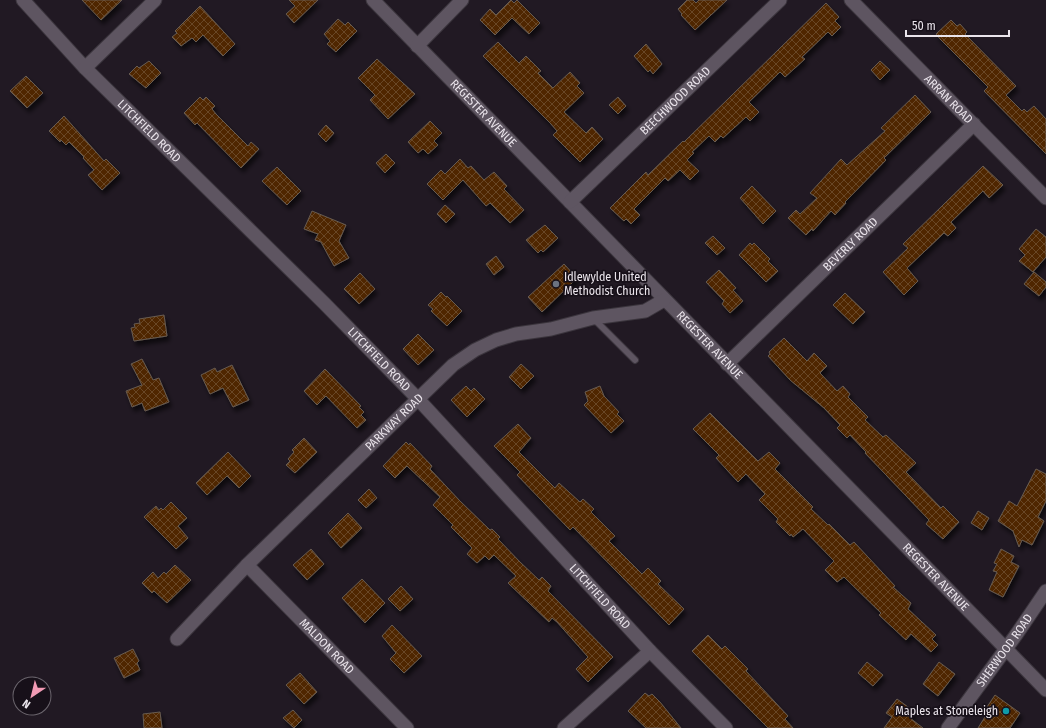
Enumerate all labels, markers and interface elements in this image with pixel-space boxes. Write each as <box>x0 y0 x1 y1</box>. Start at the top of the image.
scale bar <box>906 12 1009 38</box>
text: 50 m <box>912 19 936 33</box>
street label: BEECHWOOD ROAD <box>637 64 713 138</box>
street label: ARRAN ROAD <box>921 72 976 126</box>
street label: REGESTER AVENUE <box>447 76 520 150</box>
street label: LITCHFIELD ROAD <box>115 97 184 165</box>
street label: BEVERLY ROAD <box>820 214 881 274</box>
place label: Idlewylde United Methodist Church <box>564 270 650 298</box>
marker: Idlewylde United Methodist Church <box>551 279 561 289</box>
street label: REGESTER AVENUE <box>674 308 746 382</box>
street label: LITCHFIELD ROAD <box>345 325 413 394</box>
street label: PARKWAY ROAD <box>362 391 426 453</box>
street label: REGESTER AVENUE <box>900 540 972 614</box>
street label: LITCHFIELD ROAD <box>566 561 633 632</box>
street label: SHERWOOD ROAD <box>973 611 1035 690</box>
street label: MALDON ROAD <box>297 616 357 677</box>
north arrow <box>12 676 52 716</box>
text: N <box>20 697 33 711</box>
place label: Maples at Stoneleigh <box>895 704 998 718</box>
marker: Maples at Stoneleigh <box>1001 706 1011 716</box>

